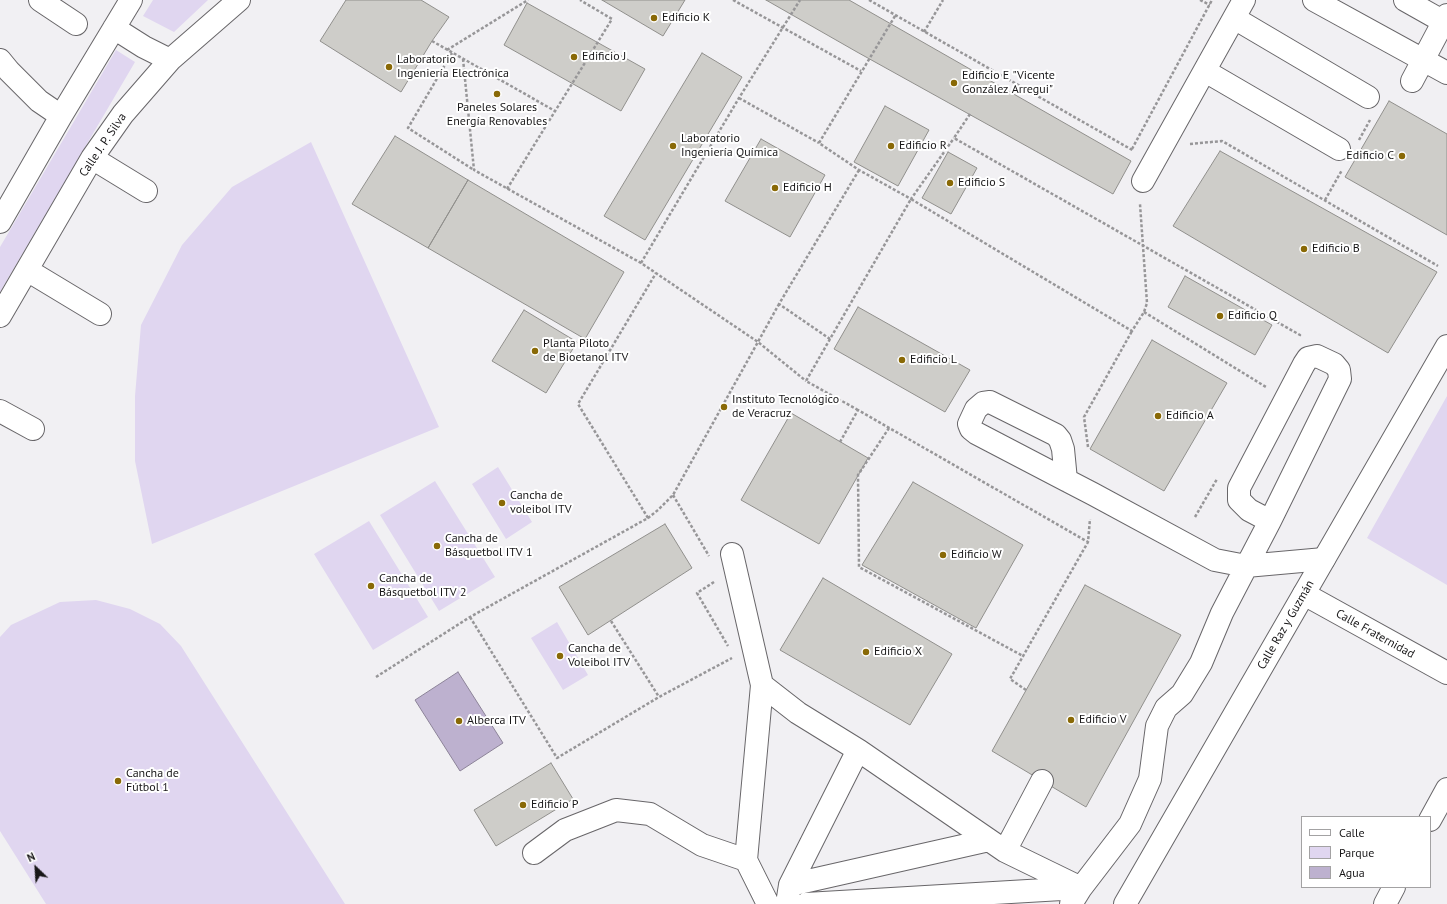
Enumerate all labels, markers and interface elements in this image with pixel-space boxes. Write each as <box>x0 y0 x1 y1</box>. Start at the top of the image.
place label: Edificio K <box>662 11 710 25</box>
marker: Edificio K <box>649 13 659 23</box>
place label: Edificio J <box>582 50 626 64</box>
marker: Edificio J <box>569 52 579 62</box>
place label: Laboratorio Ingeniería Electrónica <box>397 53 509 81</box>
marker: Laboratorio Ingeniería Electrónica <box>384 62 394 72</box>
place label: Edificio E "Vicente González Arregui" <box>962 69 1055 97</box>
marker: Edificio E "Vicente González Arregui" <box>949 78 959 88</box>
marker: Paneles Solares Energía Renovables <box>492 89 502 99</box>
place label: Paneles Solares Energía Renovables <box>447 101 547 129</box>
street label: Calle J. P. Silva <box>76 110 130 180</box>
place label: Laboratorio Ingeniería Química <box>681 132 778 160</box>
place label: Edificio R <box>899 139 947 153</box>
marker: Laboratorio Ingeniería Química <box>668 141 678 151</box>
marker: Edificio R <box>886 141 896 151</box>
place label: Edificio C <box>1346 149 1394 163</box>
marker: Edificio C <box>1397 151 1407 161</box>
place label: Edificio S <box>958 176 1005 190</box>
marker: Edificio S <box>945 178 955 188</box>
place label: Edificio H <box>783 181 832 195</box>
marker: Edificio H <box>770 183 780 193</box>
place label: Edificio B <box>1312 242 1360 256</box>
marker: Edificio B <box>1299 244 1309 254</box>
place label: Edificio Q <box>1228 309 1277 323</box>
marker: Edificio Q <box>1215 311 1225 321</box>
place label: Planta Piloto de Bioetanol ITV <box>543 337 628 365</box>
marker: Planta Piloto de Bioetanol ITV <box>530 346 540 356</box>
place label: Edificio L <box>910 353 957 367</box>
marker: Edificio L <box>897 355 907 365</box>
place label: Instituto Tecnológico de Veracruz <box>732 393 839 421</box>
marker: Instituto Tecnológico de Veracruz <box>719 402 729 412</box>
place label: Edificio A <box>1166 409 1214 423</box>
marker: Edificio A <box>1153 411 1163 421</box>
place label: Cancha de voleibol ITV <box>510 489 571 517</box>
marker: Cancha de voleibol ITV <box>497 498 507 508</box>
place label: Cancha de Básquetbol ITV 1 <box>445 532 532 560</box>
marker: Cancha de Básquetbol ITV 1 <box>432 541 442 551</box>
place label: Edificio W <box>951 548 1002 562</box>
marker: Edificio W <box>938 550 948 560</box>
place label: Cancha de Básquetbol ITV 2 <box>379 572 466 600</box>
street label: Calle Raz y Guzmán <box>1255 578 1317 672</box>
marker: Cancha de Básquetbol ITV 2 <box>366 581 376 591</box>
street label: Calle Fraternidad <box>1333 606 1417 662</box>
place label: Cancha de Voleibol ITV <box>568 642 630 670</box>
place label: Edificio X <box>874 645 922 659</box>
marker: Edificio X <box>861 647 871 657</box>
marker: Cancha de Voleibol ITV <box>555 651 565 661</box>
place label: Edificio V <box>1079 713 1127 727</box>
place label: Alberca ITV <box>467 714 526 728</box>
marker: Edificio V <box>1066 715 1076 725</box>
marker: Alberca ITV <box>454 716 464 726</box>
place label: Cancha de Fútbol 1 <box>126 767 179 795</box>
marker: Cancha de Fútbol 1 <box>113 776 123 786</box>
place label: Edificio P <box>531 798 579 812</box>
marker: Edificio P <box>518 800 528 810</box>
legend <box>1301 816 1431 888</box>
text: Calle <box>1339 825 1365 840</box>
text: Parque <box>1339 845 1374 860</box>
north arrow <box>16 848 56 888</box>
text: N <box>25 849 37 865</box>
text: Agua <box>1339 865 1365 880</box>

